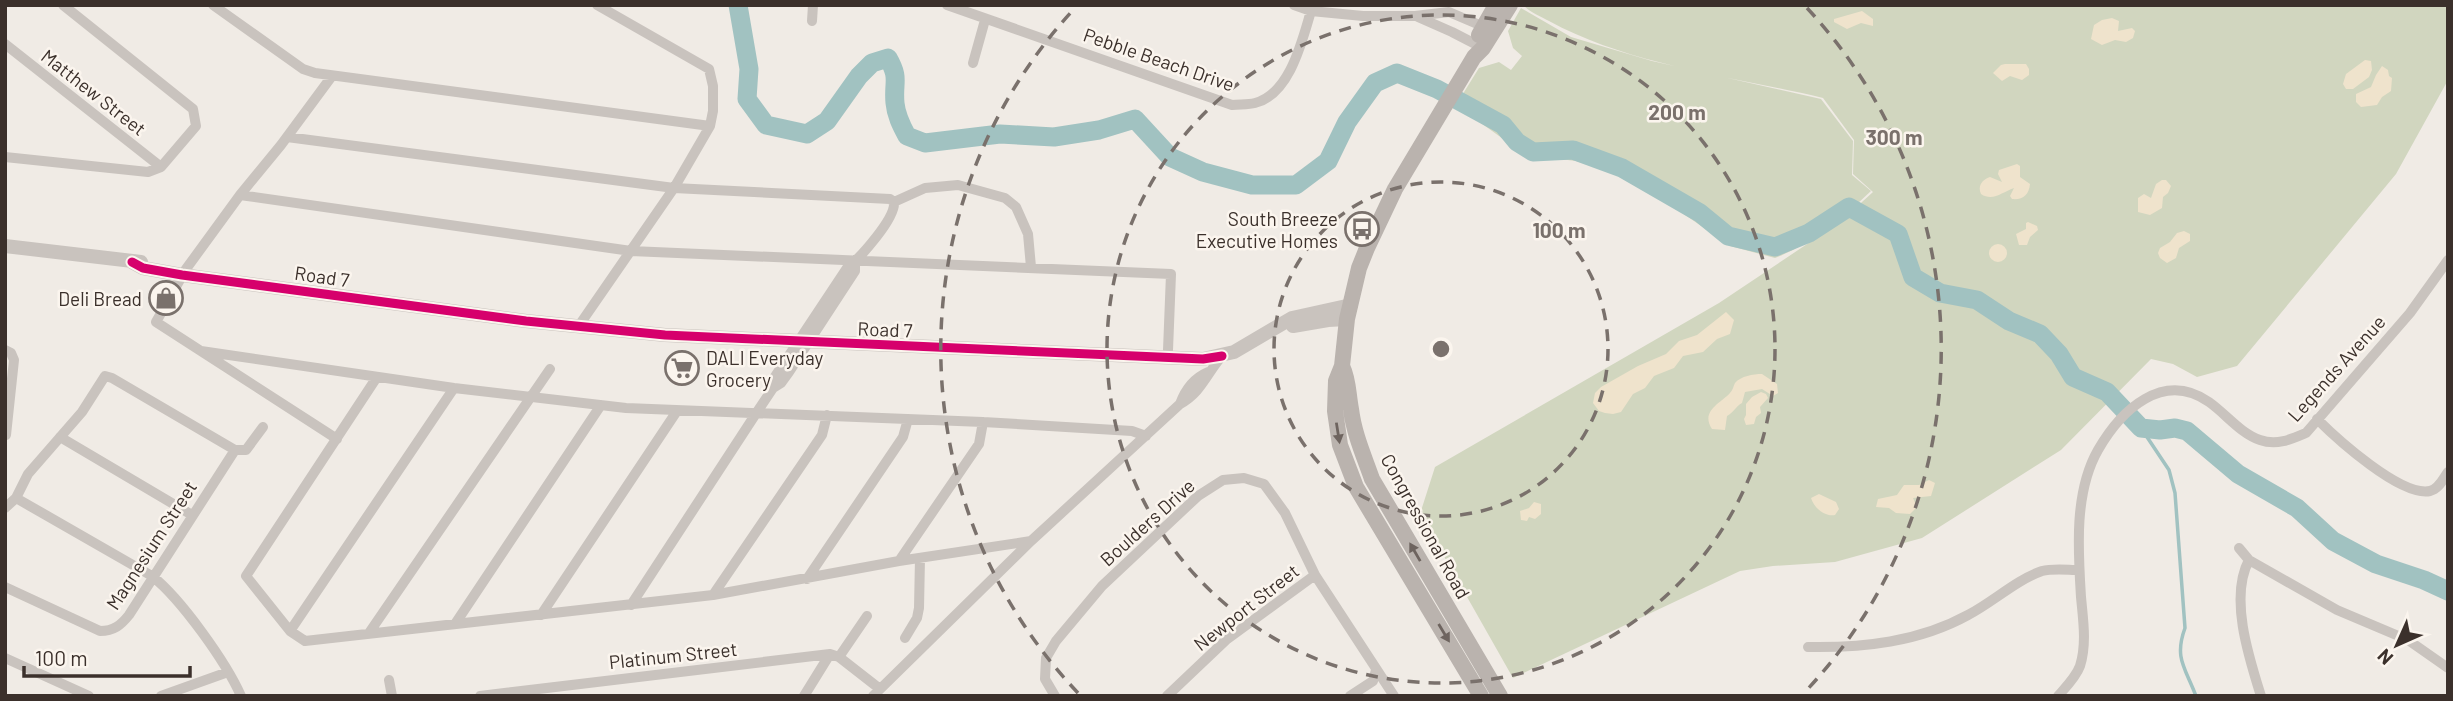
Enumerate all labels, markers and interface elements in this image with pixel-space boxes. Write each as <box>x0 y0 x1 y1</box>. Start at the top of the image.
street label: Pebble Beach Drive <box>1081 22 1237 96</box>
street label: Matthew Street <box>37 44 151 140</box>
text: 200 m <box>1648 99 1706 124</box>
text: 300 m <box>1865 124 1923 149</box>
place label: South Breeze Executive Homes <box>1196 207 1338 252</box>
bus stop icon: South Breeze Executive Homes <box>1343 210 1381 248</box>
text: 100 m <box>1532 217 1586 242</box>
street label: Road 7 <box>293 261 351 291</box>
shop icon: Deli Bread <box>147 279 185 317</box>
place label: Deli Bread <box>58 287 142 310</box>
street label: Legends Avenue <box>2282 310 2390 426</box>
street label: Road 7 <box>857 317 913 341</box>
centre of rings <box>1429 337 1453 361</box>
place label: DALI Everyday Grocery <box>706 346 824 391</box>
supermarket icon: DALI Everyday Grocery <box>663 349 701 387</box>
one-way arrow <box>1333 422 1344 444</box>
street label: Congressional Road <box>1377 449 1475 603</box>
street label: Boulders Drive <box>1095 473 1199 571</box>
street label: Magnesium Street <box>101 476 201 614</box>
one-way arrow <box>1409 543 1422 562</box>
street label: Newport Street <box>1189 559 1303 655</box>
north arrow <box>2362 610 2432 680</box>
one-way arrow <box>1437 624 1450 643</box>
scale bar <box>24 634 191 678</box>
street label: Platinum Street <box>608 637 738 673</box>
text: 100 m <box>35 645 88 670</box>
text: N <box>2372 645 2397 670</box>

